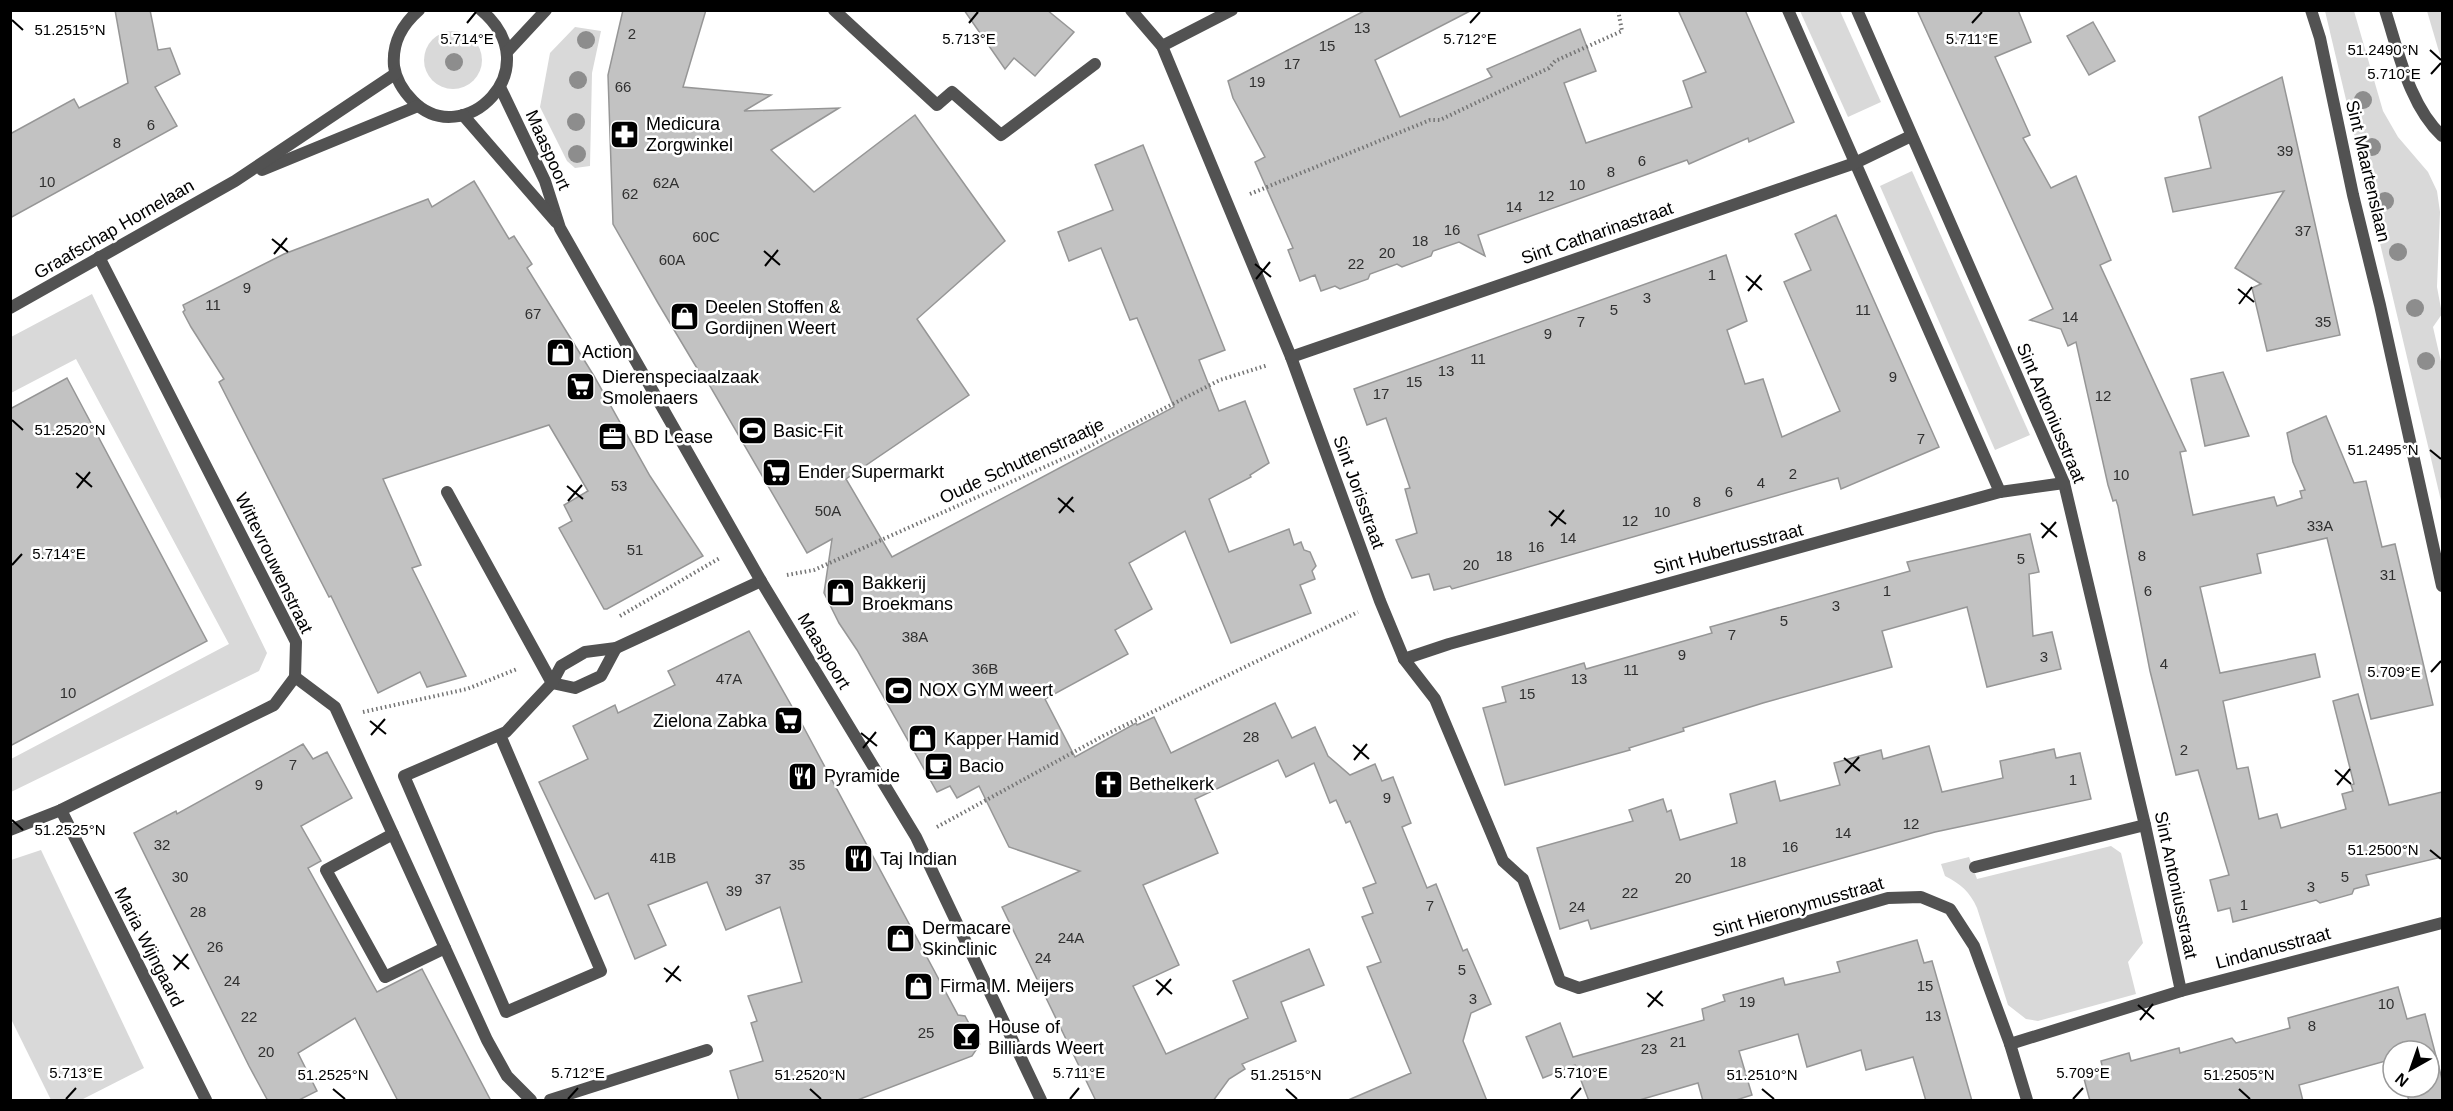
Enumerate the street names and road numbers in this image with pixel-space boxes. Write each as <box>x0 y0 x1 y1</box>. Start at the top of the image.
street label: Sint Maartenslaan <box>2342 98 2394 244</box>
street label: Maaspoort <box>522 107 574 193</box>
street label: Graafschap Hornelaan <box>31 175 197 283</box>
street label: Sint Catharinastraat <box>1519 198 1675 268</box>
street label: Sint Antoniusstraat <box>2012 340 2090 486</box>
street label: Oude Schuttenstraatje <box>937 414 1107 508</box>
street label: Sint Jorisstraat <box>1329 433 1389 551</box>
street label: Wittevrouwenstraat <box>231 489 317 637</box>
street label: Sint Hubertusstraat <box>1651 519 1805 579</box>
street label: Maaspoort <box>794 609 854 693</box>
street label: Sint Antoniusstraat <box>2151 810 2201 960</box>
street label: Sint Hieronymusstraat <box>1710 873 1886 941</box>
street label: Maria Wijngaard <box>110 884 188 1010</box>
street label: Lindanusstraat <box>2213 923 2333 973</box>

